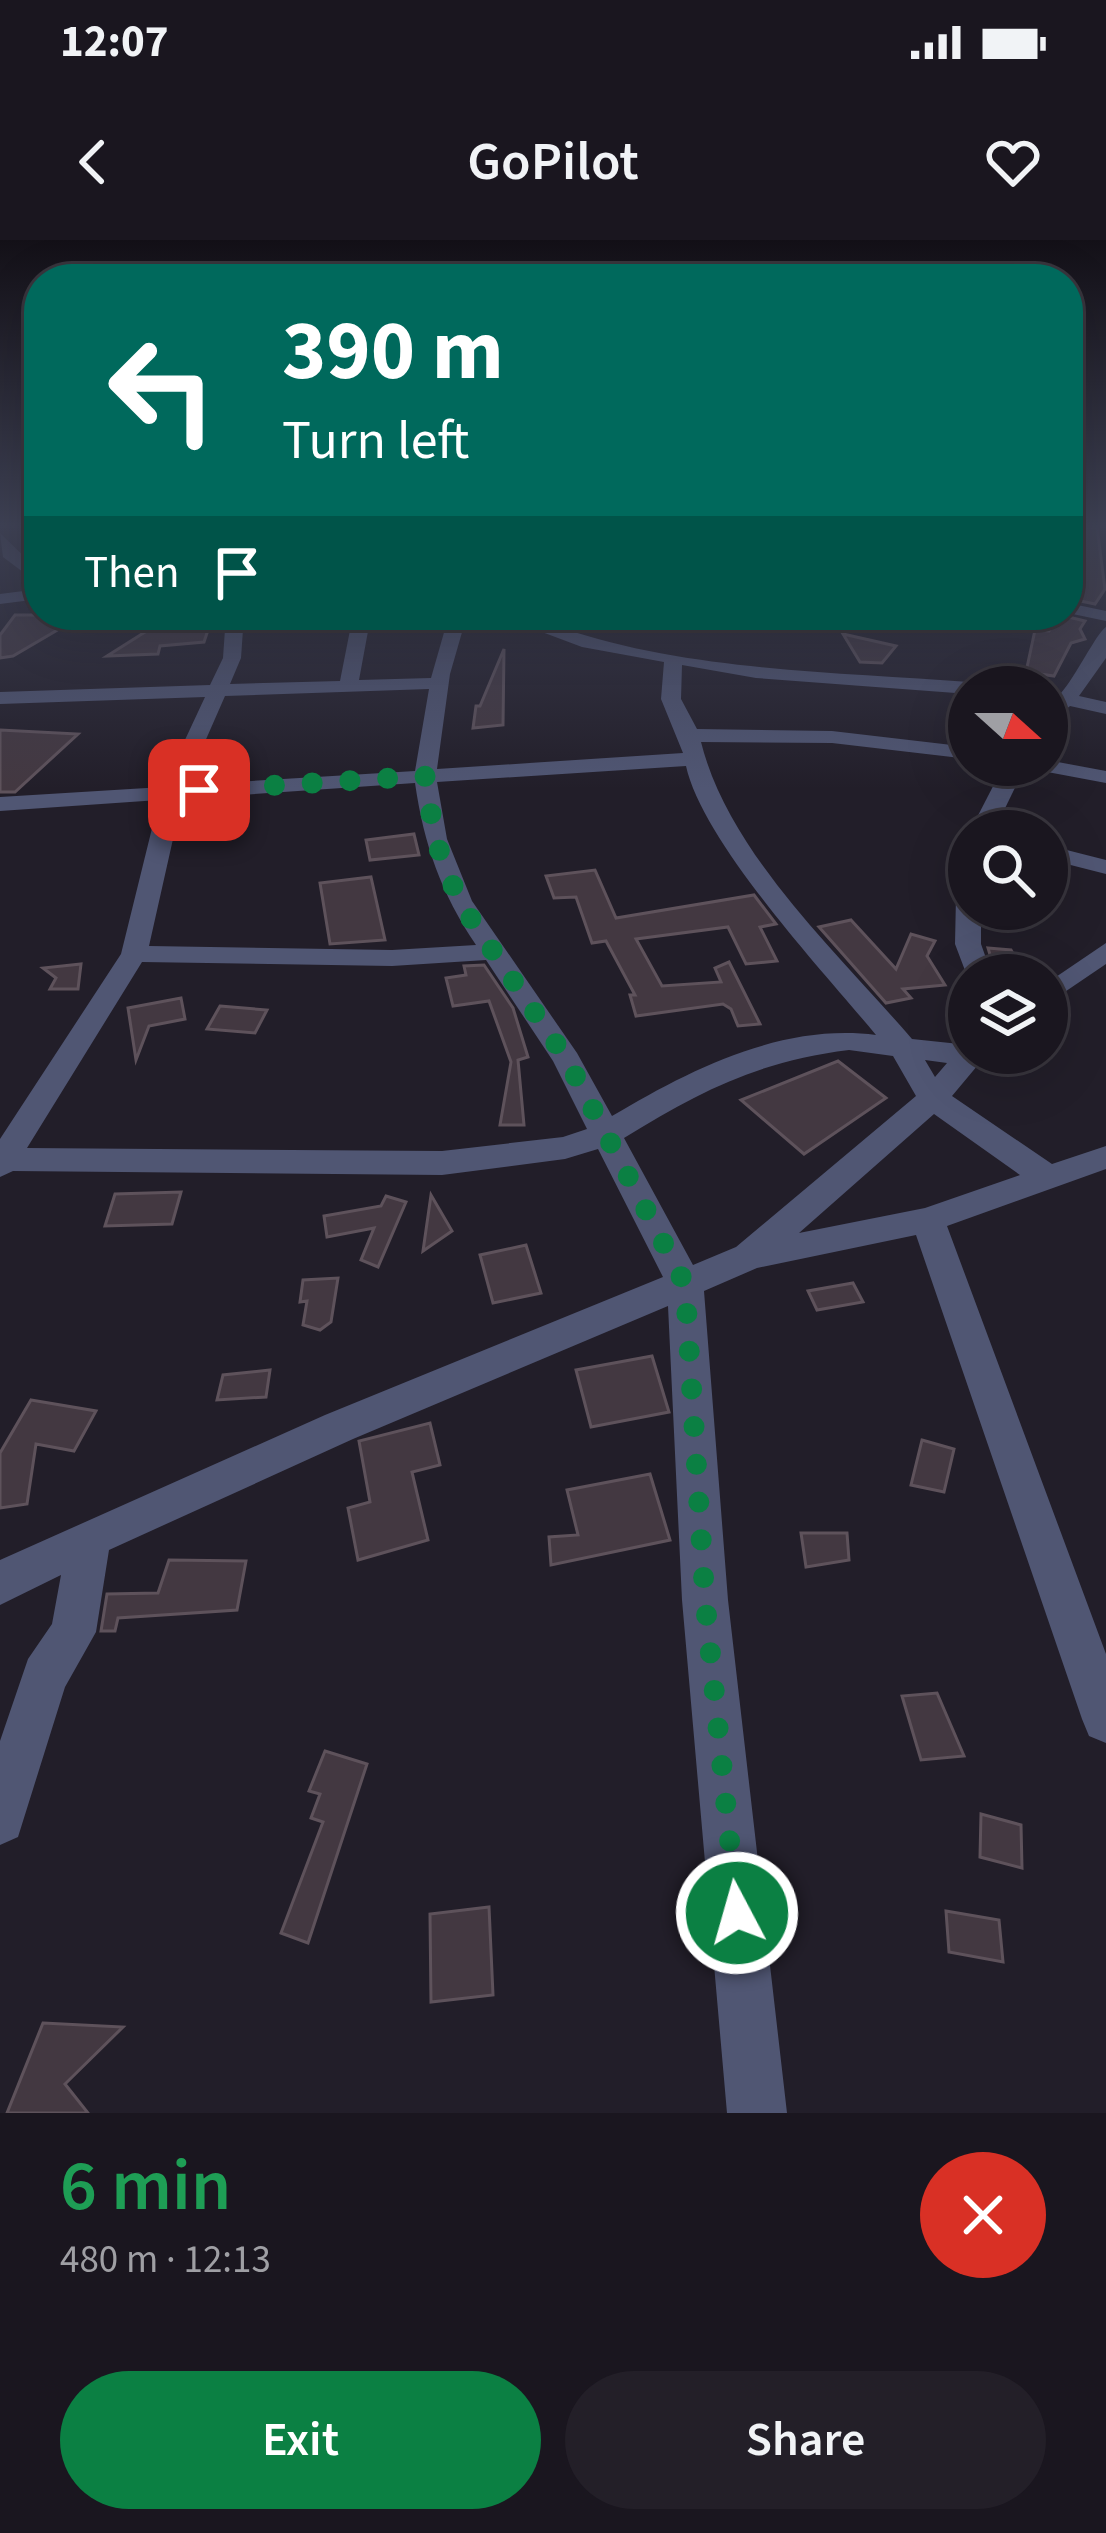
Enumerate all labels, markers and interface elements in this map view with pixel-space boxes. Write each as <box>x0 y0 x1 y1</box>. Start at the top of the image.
text: 12:07 <box>60 10 169 74</box>
text: GoPilot <box>467 124 639 201</box>
icon: back <box>60 129 126 195</box>
icon: heart <box>980 129 1046 195</box>
text: 390 m <box>282 292 504 412</box>
icon: left <box>84 312 240 468</box>
text: Turn left <box>282 403 469 480</box>
icon: arrive <box>204 540 270 606</box>
text: Then <box>84 541 180 605</box>
north arrow <box>948 666 1068 786</box>
map controls <box>948 666 1068 1074</box>
pin <box>148 739 250 841</box>
icon: arrive <box>166 757 232 823</box>
button: search <box>948 810 1068 930</box>
button: layers <box>948 954 1068 1074</box>
position arrow <box>674 1850 800 1976</box>
text: 6 min <box>60 2135 231 2238</box>
button: close <box>920 2152 1046 2278</box>
text: 480 m · 12:13 <box>60 2232 271 2288</box>
button: Exit <box>60 2371 541 2509</box>
button: Share <box>565 2371 1046 2509</box>

